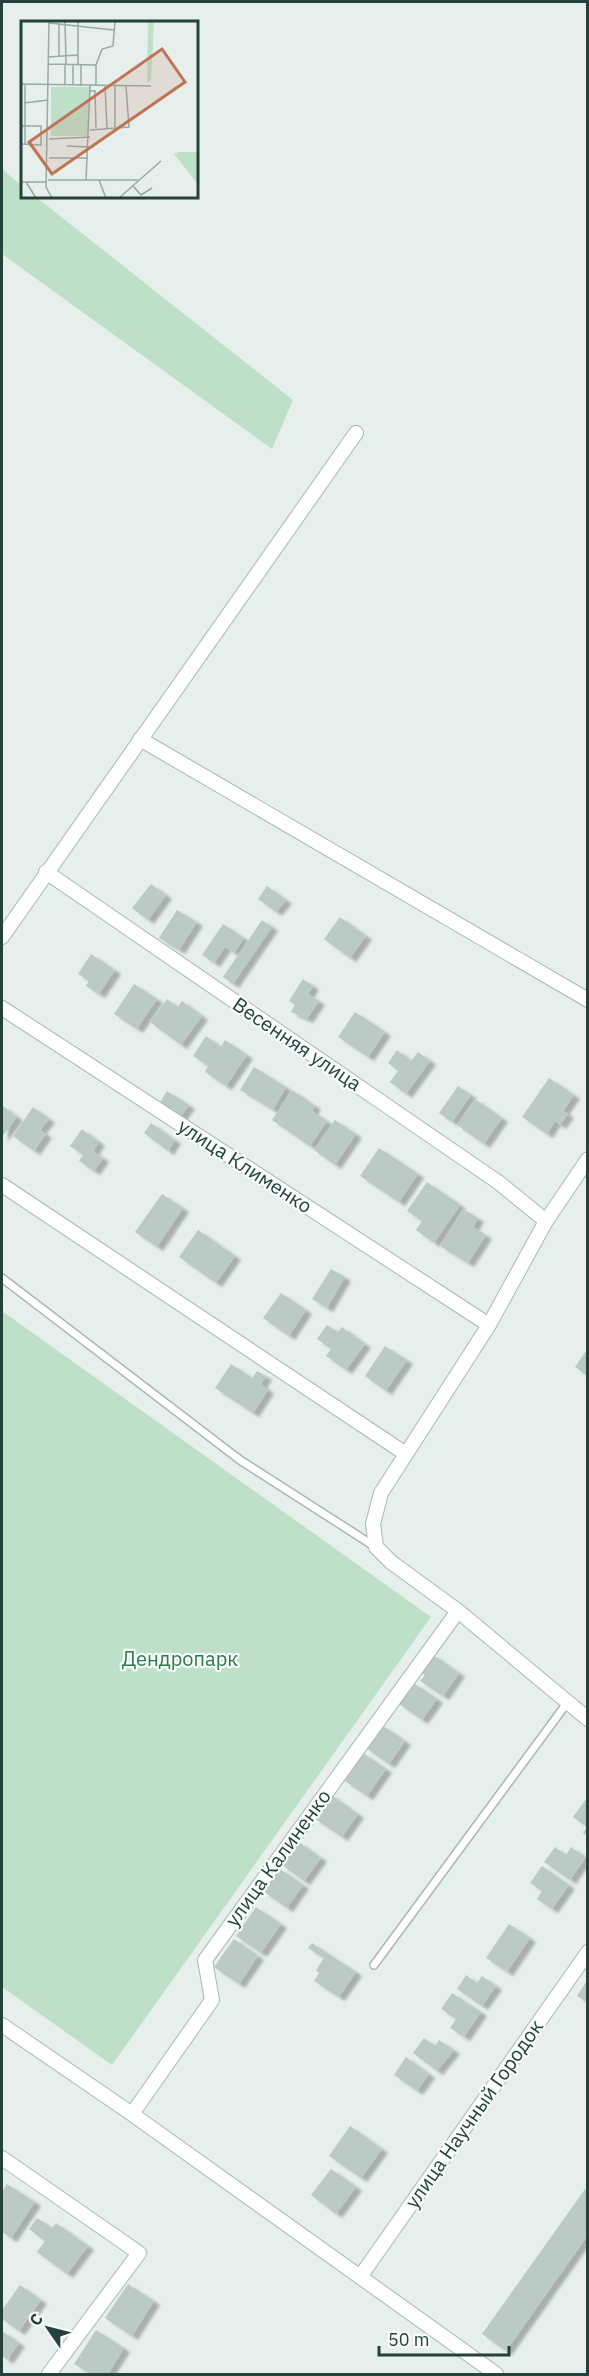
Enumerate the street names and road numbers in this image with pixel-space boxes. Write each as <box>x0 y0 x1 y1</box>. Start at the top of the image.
street label: Весенняя улица <box>228 990 367 1097</box>
street label: улица Клименко <box>173 1112 318 1219</box>
street label: улица Калиненко <box>219 1784 337 1932</box>
street label: улица Научный Городок <box>398 2014 549 2213</box>

